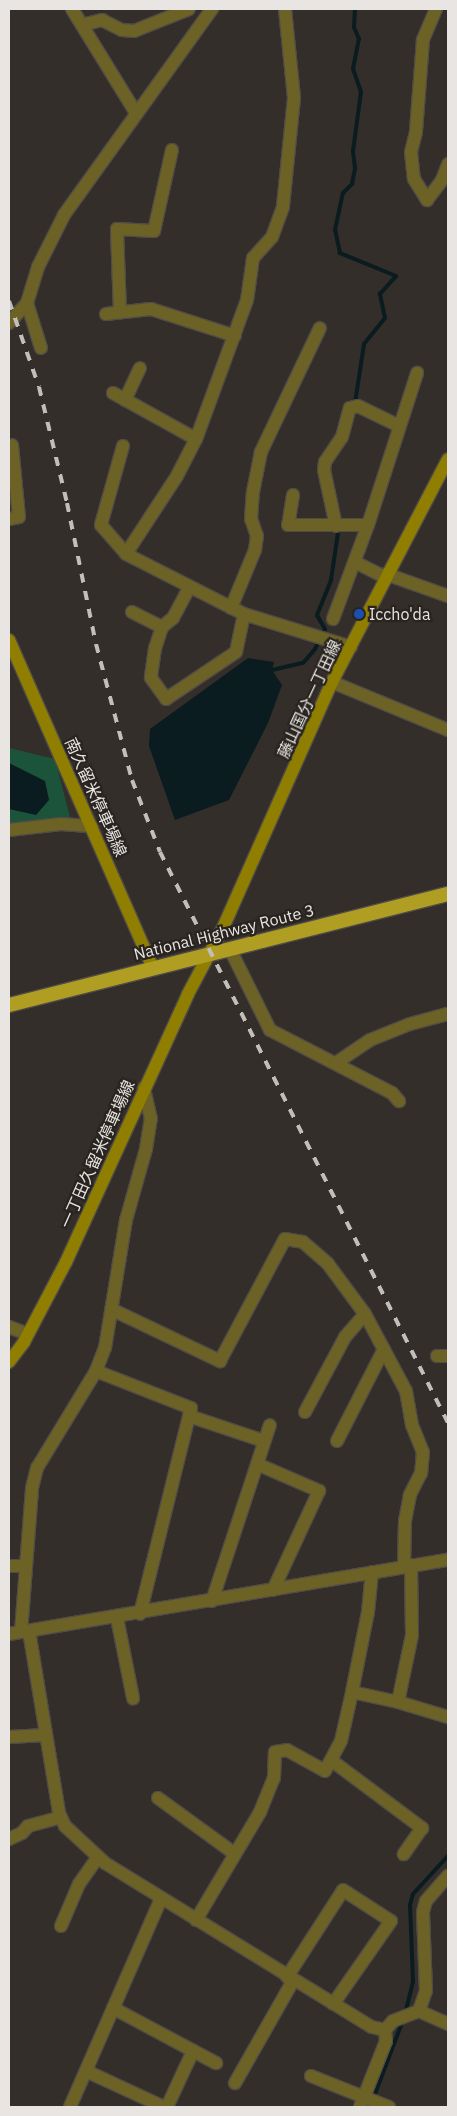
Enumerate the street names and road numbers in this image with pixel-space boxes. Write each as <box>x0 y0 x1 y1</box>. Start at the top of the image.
street label: 藤山国分一丁田線 <box>273 637 345 761</box>
street label: 南久留米停車場線 <box>61 735 131 859</box>
street label: National Highway Route 3 <box>132 900 316 964</box>
street label: 一丁田久留米停車場線 <box>56 1077 138 1231</box>

